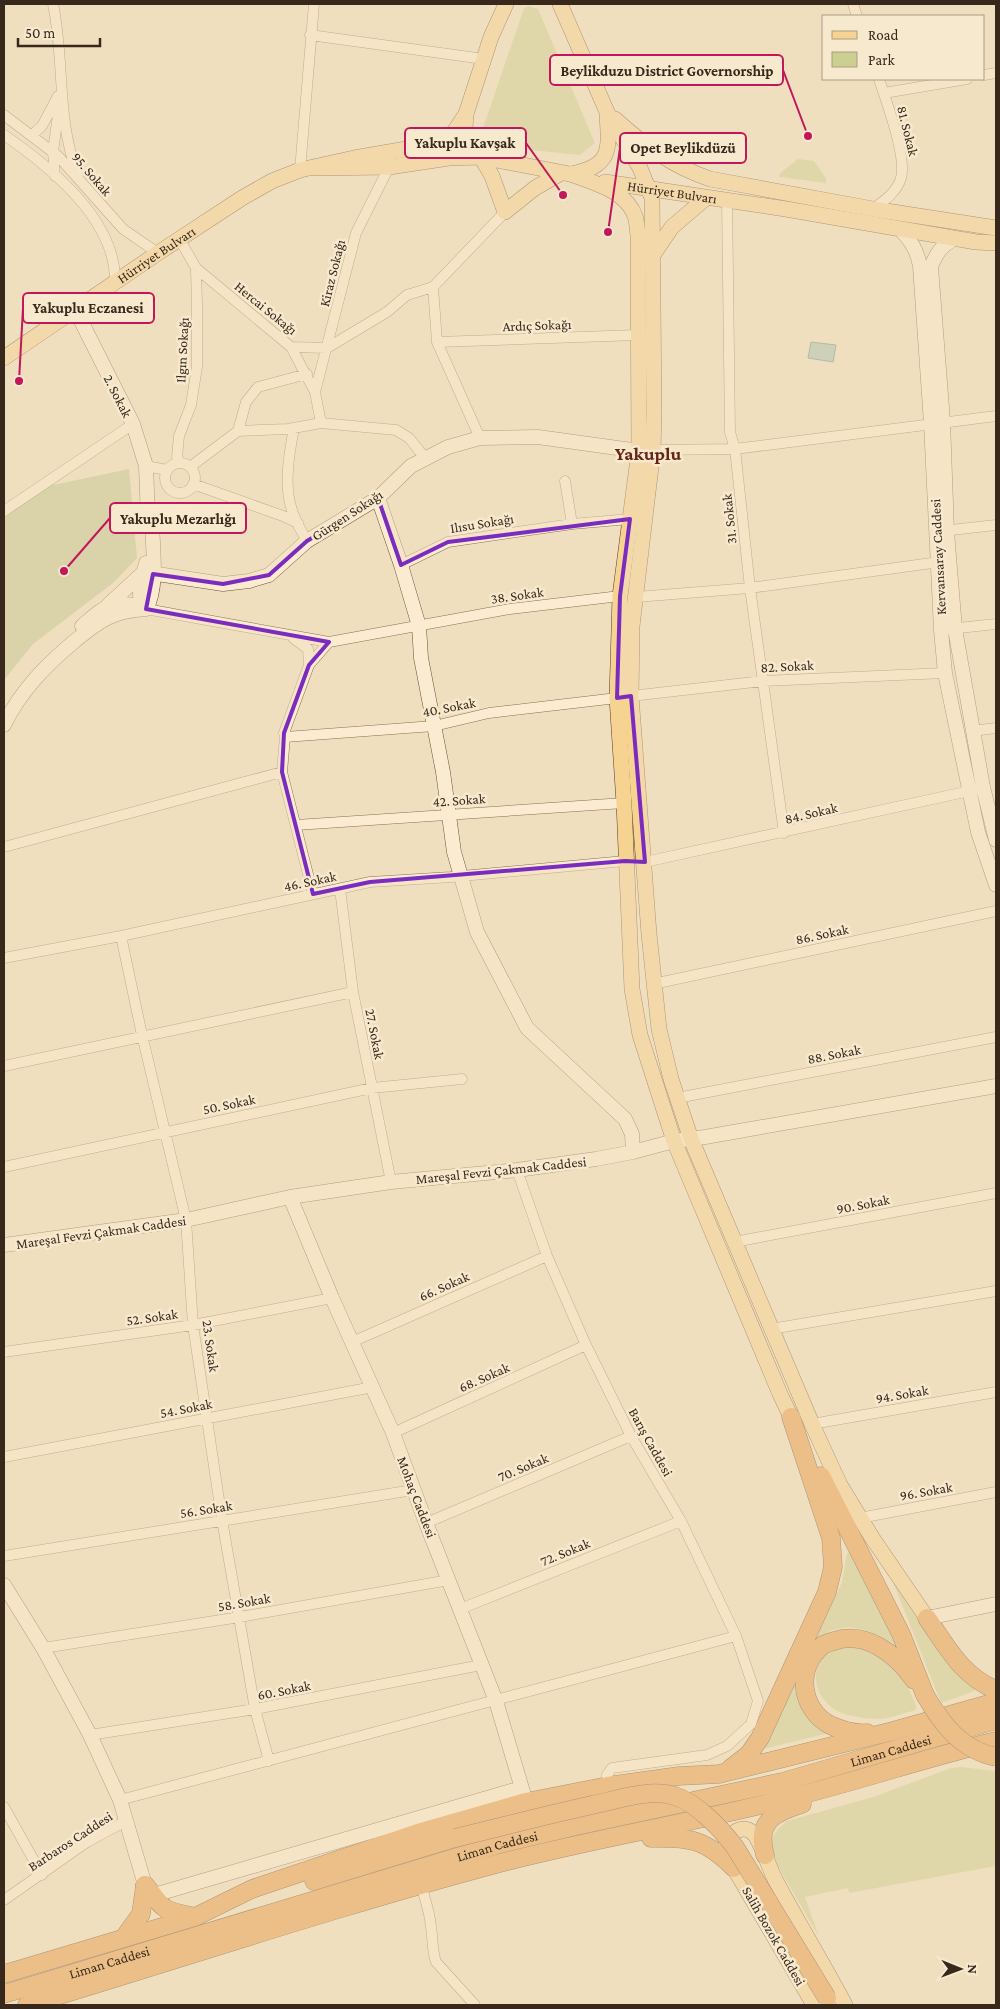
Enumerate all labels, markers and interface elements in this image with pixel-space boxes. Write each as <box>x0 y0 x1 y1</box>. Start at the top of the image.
scale bar <box>18 15 100 47</box>
legend <box>822 15 985 80</box>
text: 50 m <box>25 25 55 41</box>
text: Road <box>868 27 899 43</box>
text: Park <box>868 52 895 68</box>
callout: Beylikduzu District Governorship <box>550 55 783 85</box>
text: Beylikduzu District Governorship <box>560 63 774 79</box>
street label: 81. Sokak <box>894 104 922 158</box>
callout: Yakuplu Kavşak <box>405 128 526 158</box>
callout: Opet Beylikdüzü <box>620 133 746 163</box>
text: Yakuplu Kavşak <box>415 135 516 151</box>
text: Opet Beylikdüzü <box>630 140 736 156</box>
street label: 95. Sokak <box>69 149 115 199</box>
street label: Hürriyet Bulvarı <box>626 177 718 207</box>
street label: Hürriyet Bulvarı <box>114 223 198 286</box>
street label: Kiraz Sokağı <box>316 238 348 308</box>
street label: Hercai Sokağı <box>232 278 301 338</box>
callout: Yakuplu Eczanesi <box>23 293 154 323</box>
text: Yakuplu Eczanesi <box>33 300 144 316</box>
street label: Ardıç Sokağı <box>502 316 572 334</box>
street label: Ilgın Sokağı <box>172 317 192 383</box>
street label: 2. Sokak <box>100 372 136 420</box>
district label: Yakuplu <box>615 443 682 464</box>
street label: Gürgen Sokağı <box>309 486 386 544</box>
street label: 31. Sokak <box>718 493 740 545</box>
street label: Kervansaray Caddesi <box>927 498 949 615</box>
callout: Yakuplu Mezarlığı <box>110 503 246 533</box>
street label: Ilısu Sokağı <box>449 510 515 536</box>
text: Yakuplu Mezarlığı <box>120 511 237 527</box>
street label: 38. Sokak <box>490 583 545 607</box>
street label: 82. Sokak <box>760 657 814 675</box>
street label: 40. Sokak <box>421 694 477 720</box>
street label: 42. Sokak <box>432 790 486 810</box>
street label: 84. Sokak <box>783 799 839 827</box>
street label: 46. Sokak <box>282 868 338 894</box>
street label: 86. Sokak <box>794 921 850 947</box>
street label: 27. Sokak <box>362 1007 388 1061</box>
street label: 88. Sokak <box>806 1041 862 1067</box>
street label: 50. Sokak <box>201 1091 257 1117</box>
street label: Mareşal Fevzi Çakmak Caddesi <box>415 1153 588 1187</box>
street label: 90. Sokak <box>835 1191 891 1217</box>
street label: Mareşal Fevzi Çakmak Caddesi <box>15 1212 187 1252</box>
street label: 66. Sokak <box>416 1268 472 1304</box>
street label: 52. Sokak <box>125 1305 179 1329</box>
street label: 23. Sokak <box>199 1319 223 1373</box>
street label: 68. Sokak <box>456 1359 512 1395</box>
street label: 94. Sokak <box>874 1381 930 1407</box>
street label: 54. Sokak <box>159 1395 214 1421</box>
street label: Barış Caddesi <box>626 1405 676 1479</box>
street label: 70. Sokak <box>496 1449 551 1485</box>
street label: Mohaç Caddesi <box>394 1454 440 1540</box>
street label: 96. Sokak <box>898 1478 954 1503</box>
street label: 56. Sokak <box>179 1497 234 1521</box>
street label: 72. Sokak <box>538 1535 592 1569</box>
street label: 58. Sokak <box>216 1589 272 1614</box>
street label: 60. Sokak <box>256 1677 312 1703</box>
street label: Liman Caddesi <box>848 1731 933 1770</box>
street label: Barbaros Caddesi <box>25 1808 115 1874</box>
street label: Liman Caddesi <box>455 1827 540 1865</box>
street label: Salih Bozok Caddesi <box>739 1883 809 1989</box>
street label: Liman Caddesi <box>67 1942 152 1982</box>
north arrow <box>935 1944 985 1994</box>
text: N <box>965 1964 981 1975</box>

